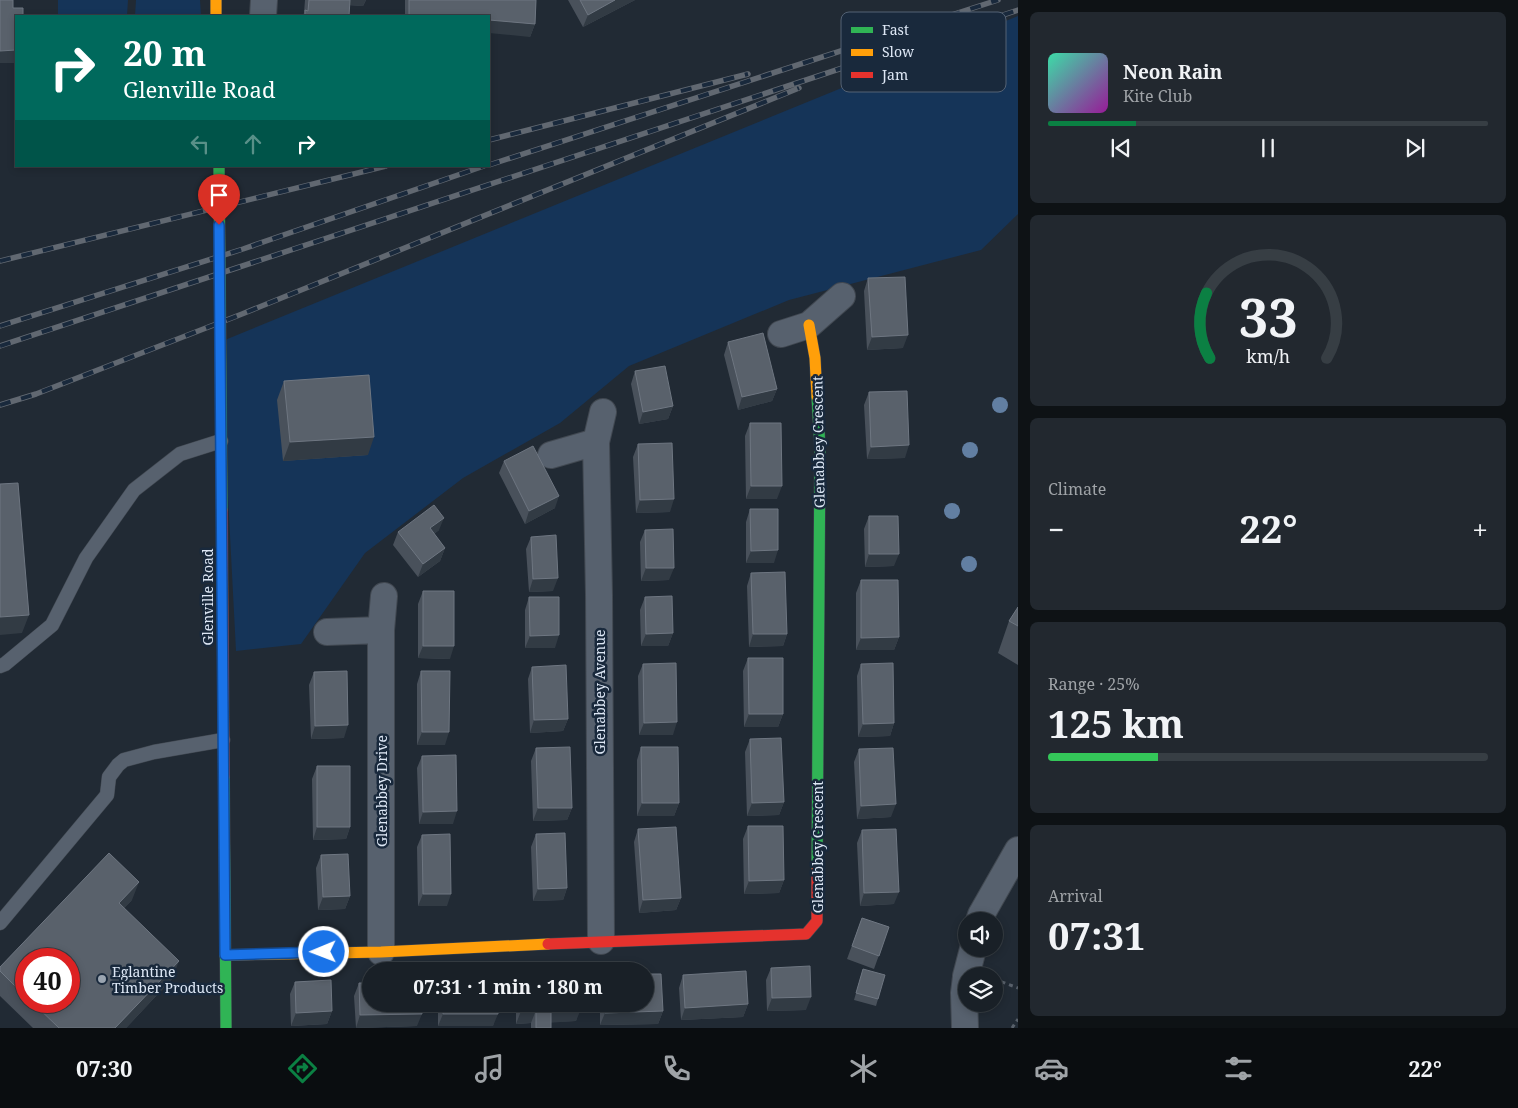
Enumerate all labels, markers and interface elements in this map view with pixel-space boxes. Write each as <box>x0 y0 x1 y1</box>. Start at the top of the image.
legend <box>841 12 1006 92</box>
text: Fast <box>882 20 909 39</box>
text: 20 m <box>123 29 206 76</box>
icon: right <box>40 35 105 100</box>
text: Slow <box>882 42 915 61</box>
text: Neon Rain <box>1123 59 1222 85</box>
text: Jam <box>881 65 908 84</box>
text: Glenville Road <box>123 74 275 104</box>
text: Kite Club <box>1123 85 1192 107</box>
icon: left <box>186 130 214 158</box>
icon: ahead <box>239 130 267 158</box>
icon: right <box>292 130 320 158</box>
icon: previous <box>1107 134 1135 162</box>
icon: pause <box>1254 134 1282 162</box>
icon: next <box>1401 134 1429 162</box>
pin <box>198 174 240 225</box>
icon: arrive <box>205 181 233 209</box>
text: 33 <box>1239 281 1297 352</box>
text: km/h <box>1246 344 1290 368</box>
street label: Glenabbey Crescent <box>807 376 829 508</box>
text: Climate <box>1048 478 1106 500</box>
text: 22° <box>1239 502 1297 554</box>
text: − <box>1048 510 1064 548</box>
text: + <box>1472 510 1488 548</box>
street label: Glenville Road <box>198 548 217 646</box>
street label: Glenabbey Avenue <box>590 629 609 755</box>
text: Range · 25% <box>1048 673 1140 695</box>
text: 125 km <box>1048 697 1184 749</box>
street label: Glenabbey Drive <box>372 735 391 847</box>
street label: Glenabbey Crescent <box>808 781 827 913</box>
text: Arrival <box>1048 885 1103 907</box>
text: 07:31 <box>1048 909 1145 961</box>
map controls <box>958 912 1003 1012</box>
button: sound <box>958 912 1003 957</box>
position arrow <box>297 925 349 977</box>
speed limit sign: 40 <box>15 948 80 1013</box>
place label: Eglantine Timber Products <box>112 962 223 997</box>
button: layers <box>958 967 1003 1012</box>
marker: Eglantine Timber Products <box>96 973 108 985</box>
text: 07:31 · 1 min · 180 m <box>413 974 603 1000</box>
icon: directions <box>285 1051 320 1086</box>
icon: music <box>472 1051 507 1086</box>
icon: phone <box>659 1051 694 1086</box>
icon: climate <box>846 1051 881 1086</box>
icon: car <box>1034 1051 1069 1086</box>
icon: filters <box>1221 1051 1256 1086</box>
text: 07:30 <box>76 1053 133 1083</box>
text: 22° <box>1408 1053 1442 1083</box>

